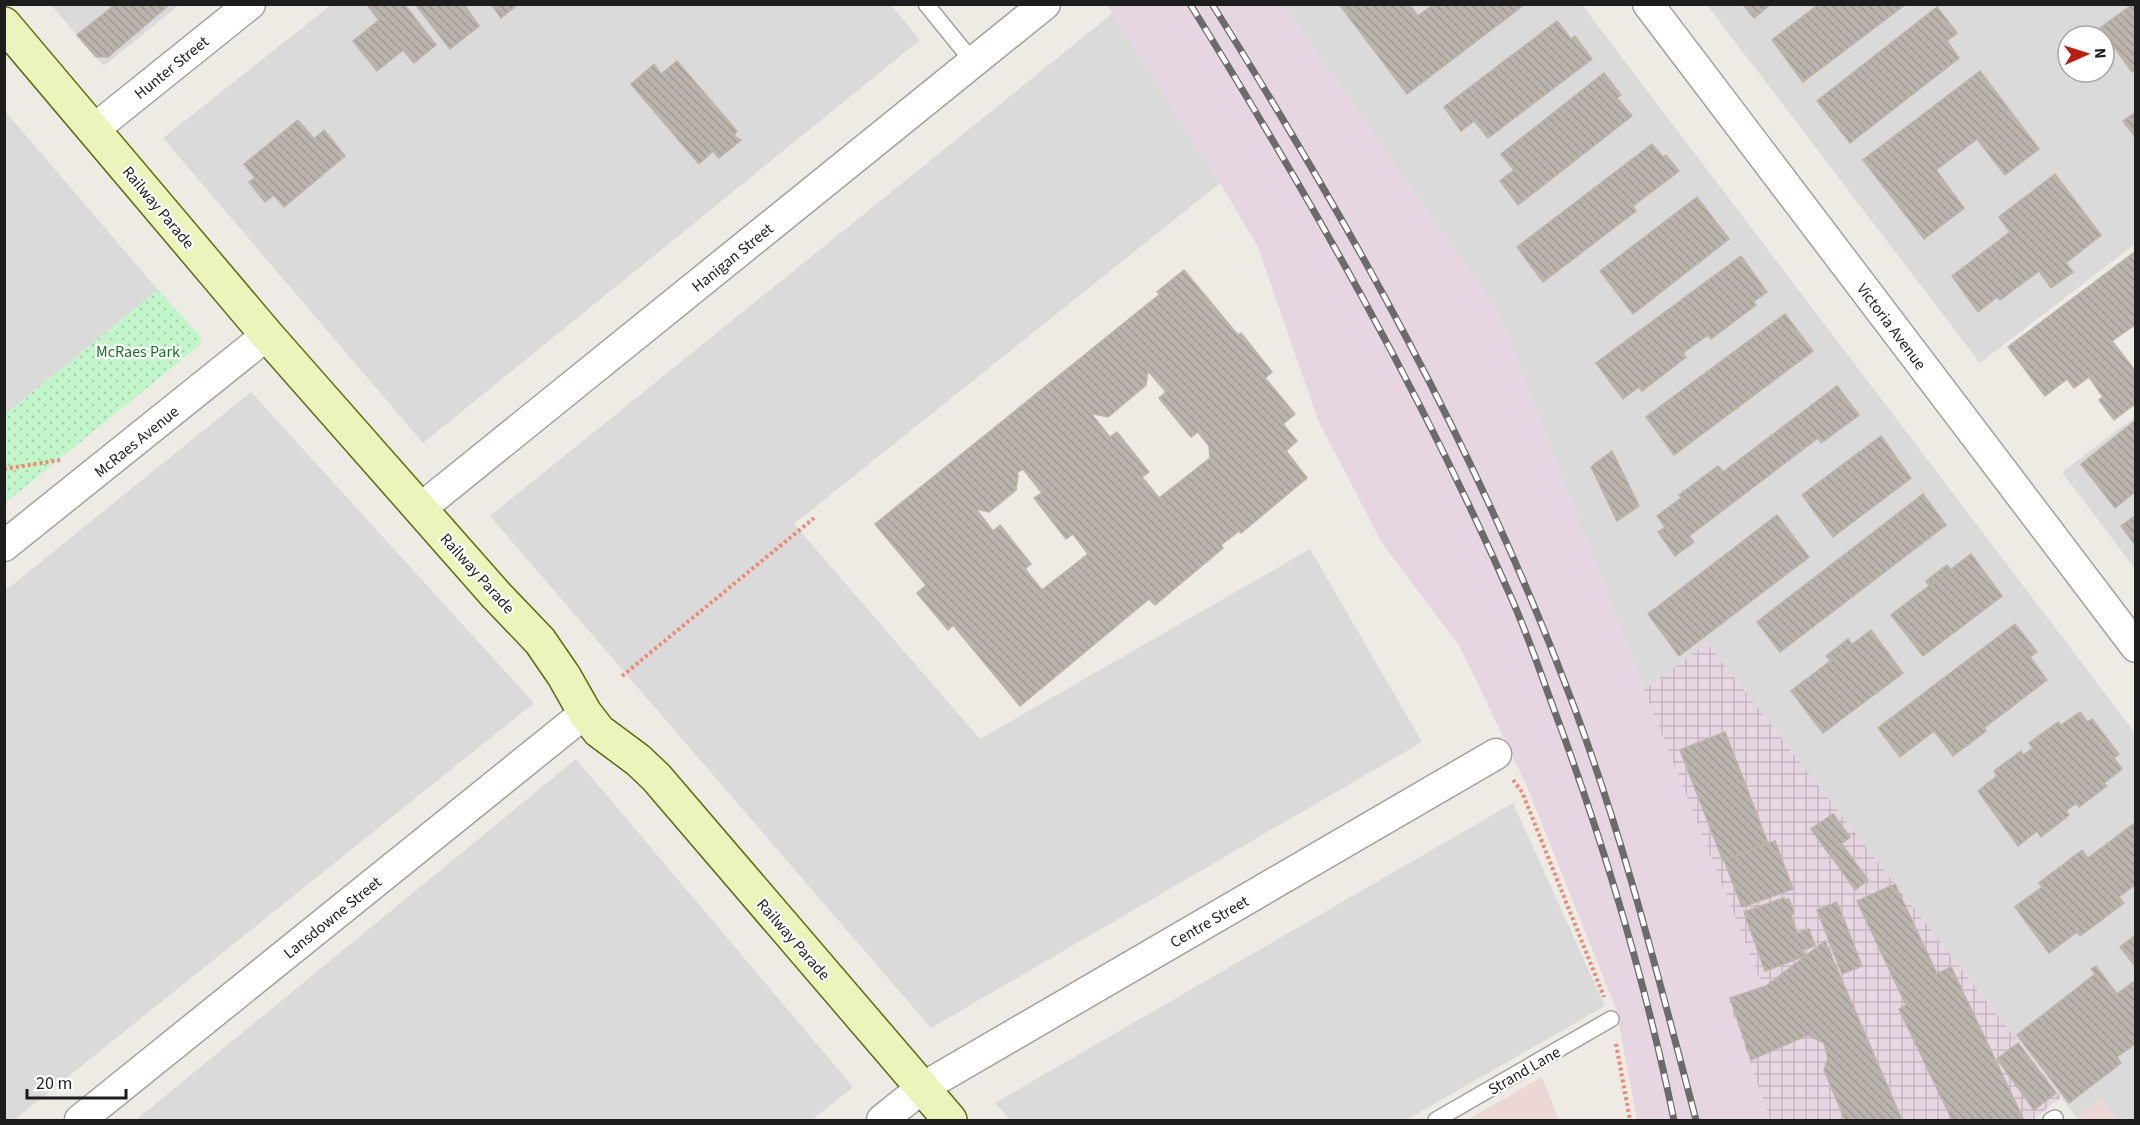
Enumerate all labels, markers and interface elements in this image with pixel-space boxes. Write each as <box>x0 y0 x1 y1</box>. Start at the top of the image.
north arrow <box>2056 24 2116 84</box>
street label: Hunter Street <box>130 31 214 105</box>
text: N <box>2089 47 2111 59</box>
street label: Railway Parade <box>117 162 199 254</box>
street label: Hanigan Street <box>687 218 779 298</box>
street label: Victoria Avenue <box>1851 279 1931 374</box>
park label: McRaes Park <box>96 341 180 363</box>
street label: McRaes Avenue <box>90 401 184 483</box>
street label: Railway Parade <box>435 529 519 619</box>
street label: Lansdowne Street <box>279 871 387 964</box>
street label: Centre Street <box>1166 890 1254 953</box>
street label: Railway Parade <box>752 894 835 985</box>
street label: Strand Lane <box>1484 1041 1565 1100</box>
scale bar <box>27 1062 126 1100</box>
text: 20 m <box>36 1071 72 1096</box>

